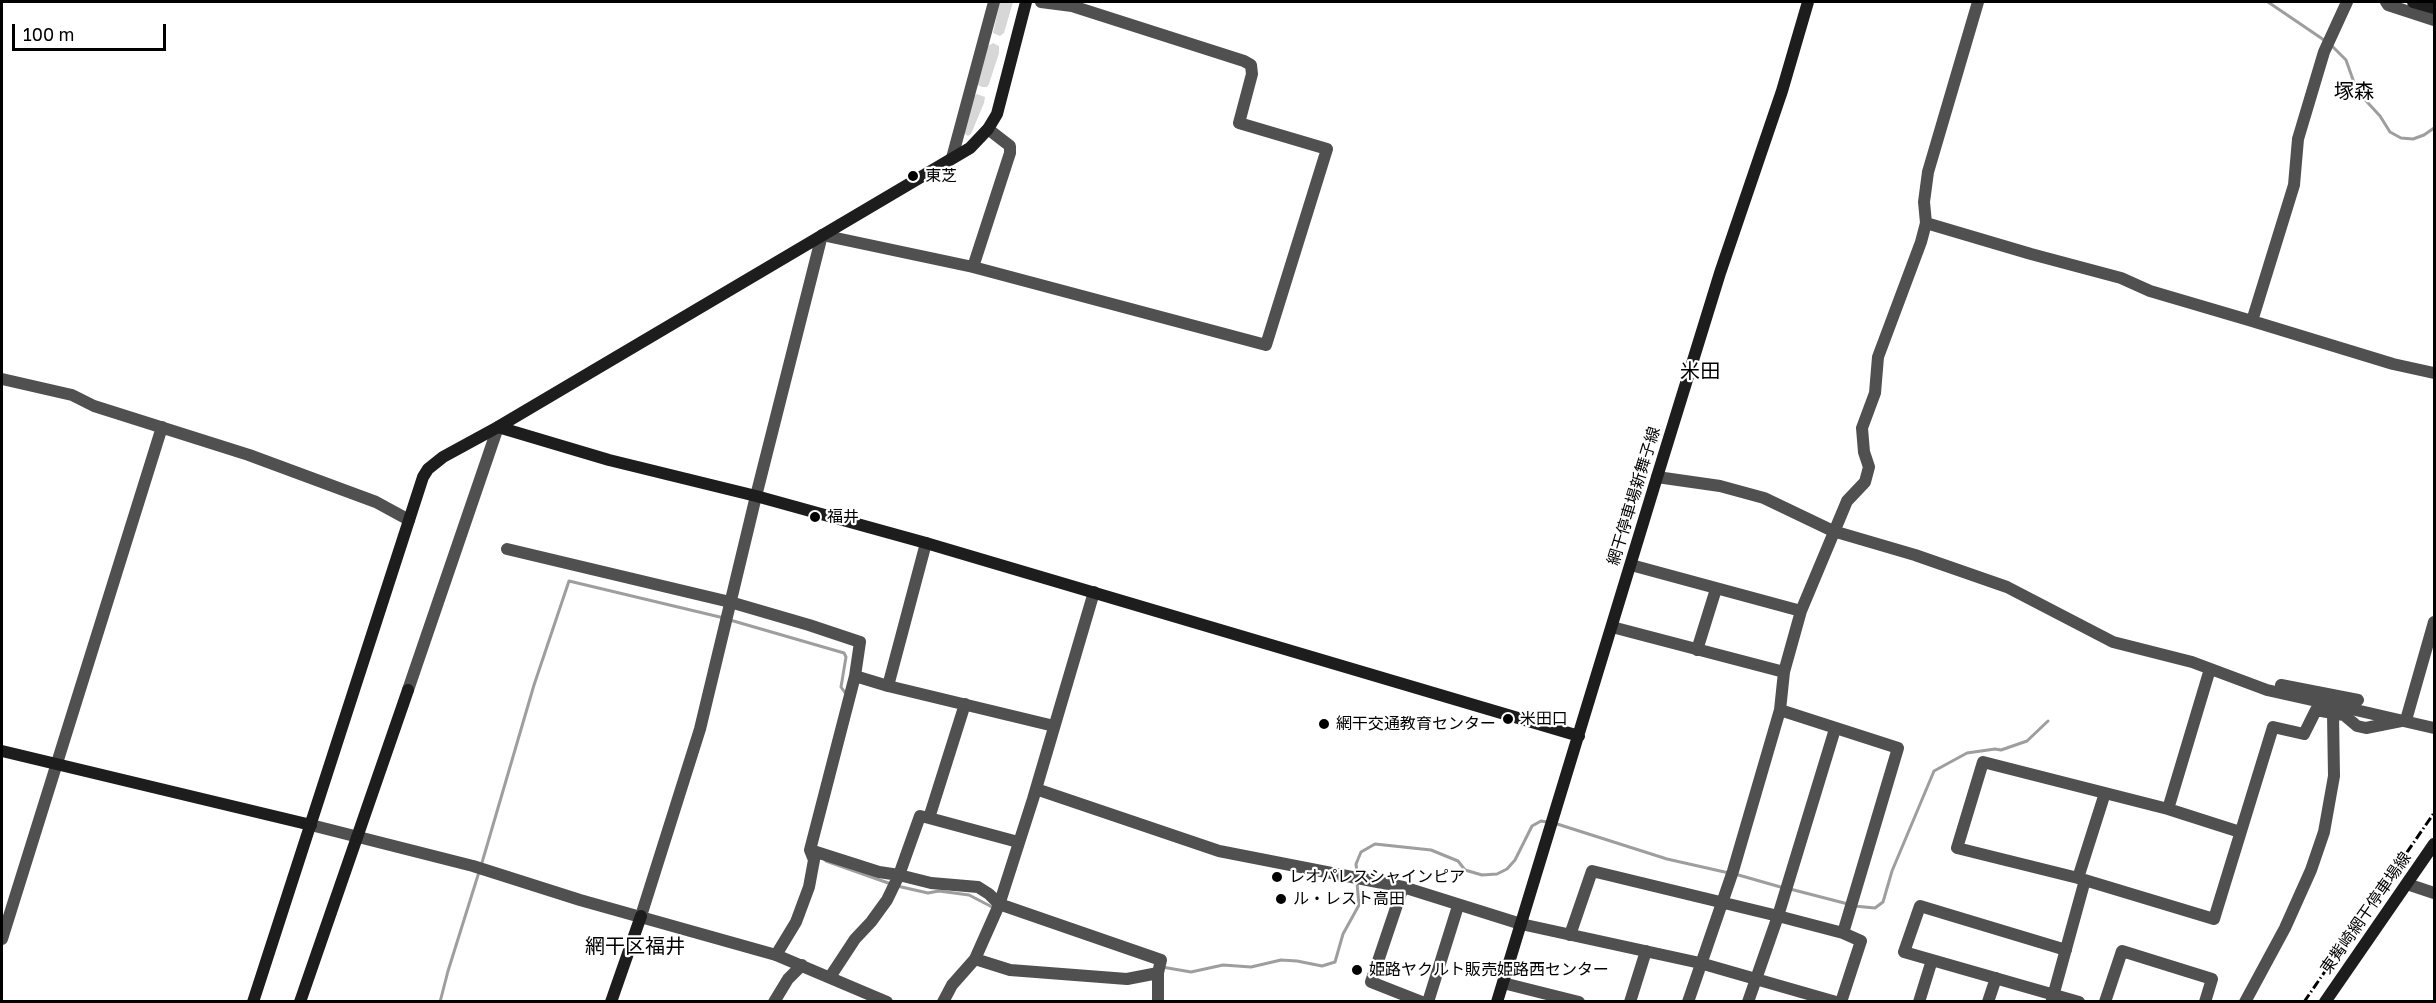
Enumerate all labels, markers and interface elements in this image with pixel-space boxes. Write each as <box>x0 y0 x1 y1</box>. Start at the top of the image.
scale bar <box>15 12 170 50</box>
text: 100 m <box>23 23 74 45</box>
district label: 塚森 <box>2334 80 2374 104</box>
place label: 東芝 <box>925 166 957 186</box>
marker: 東芝 <box>906 169 920 183</box>
district label: 米田 <box>1680 360 1720 384</box>
street label: 網干停車場新舞子線 <box>1604 424 1664 568</box>
place label: 福井 <box>827 507 859 527</box>
marker: 福井 <box>808 510 822 524</box>
place label: 米田口 <box>1520 709 1568 729</box>
marker: 米田口 <box>1501 712 1515 726</box>
place label: 網干交通教育センター <box>1336 714 1496 734</box>
marker: 網干交通教育センター <box>1317 717 1331 731</box>
street label: 東觜崎網干停車場線 <box>2317 849 2415 977</box>
place label: レオパレスシャインピア <box>1289 867 1465 887</box>
marker: レオパレスシャインピア <box>1270 870 1284 884</box>
place label: ル・レスト高田 <box>1293 889 1405 909</box>
marker: ル・レスト高田 <box>1274 892 1288 906</box>
district label: 網干区福井 <box>585 935 685 959</box>
place label: 姫路ヤクルト販売姫路西センター <box>1369 960 1609 980</box>
marker: 姫路ヤクルト販売姫路西センター <box>1350 963 1364 977</box>

